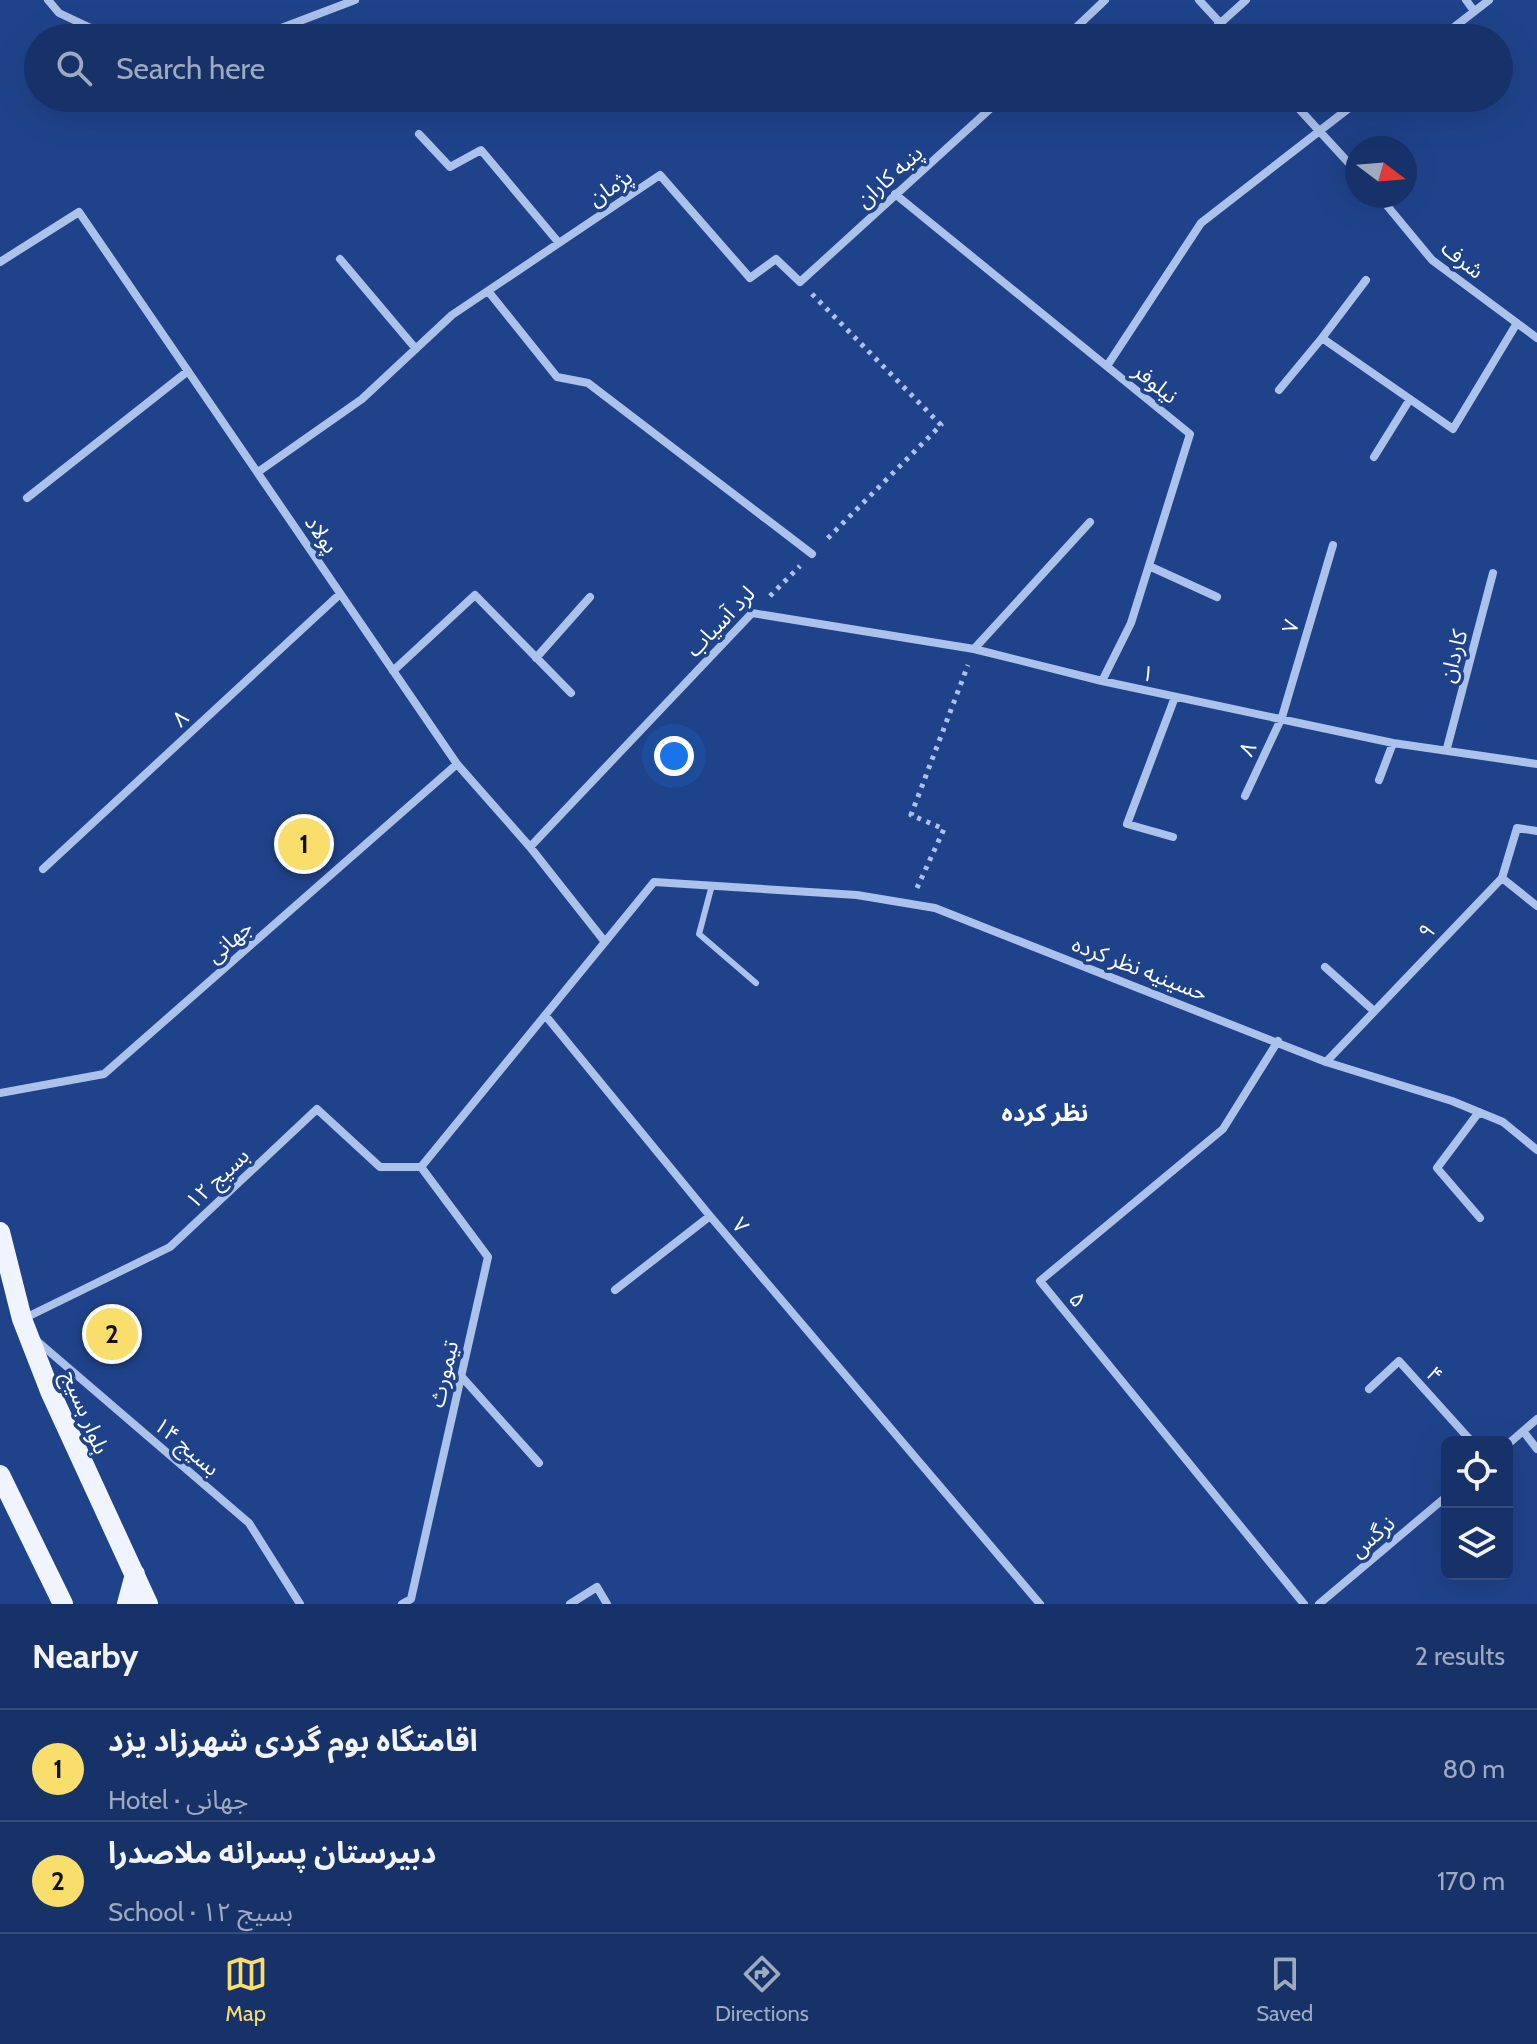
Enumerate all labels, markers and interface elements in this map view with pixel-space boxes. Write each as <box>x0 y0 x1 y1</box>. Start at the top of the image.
search box <box>24 24 1513 112</box>
icon: search <box>52 46 96 90</box>
text: Search here <box>116 50 265 87</box>
north arrow <box>1345 136 1417 208</box>
street label: پنبه کاران <box>850 139 929 214</box>
street label: پژمان <box>583 163 638 213</box>
street label: شرف <box>1436 234 1489 285</box>
street label: نیلوفر <box>1127 357 1183 410</box>
street label: پولاد <box>298 510 344 559</box>
street label: لرد آسیاب <box>680 580 761 662</box>
street label: ۷ <box>1276 616 1305 636</box>
street label: کاردان <box>1433 626 1474 686</box>
street label: ۱ <box>1139 659 1157 688</box>
street label: ۸ <box>167 704 194 733</box>
your location <box>654 736 694 776</box>
street label: ۸ <box>1233 737 1263 761</box>
pin: 1 <box>278 814 330 874</box>
street label: جهانی <box>201 914 258 969</box>
street label: ۹ <box>1412 917 1440 945</box>
street label: حسینیه نظر کرده <box>1068 930 1211 1007</box>
district label: نظر کرده <box>1002 1098 1088 1127</box>
street label: بسیج ۱۲ <box>180 1142 257 1217</box>
street label: ۷ <box>726 1212 755 1239</box>
street label: ۵ <box>1063 1286 1092 1313</box>
pin: 2 <box>86 1304 138 1364</box>
street label: تیمورث <box>423 1338 464 1410</box>
street label: ۴ <box>1420 1361 1449 1388</box>
street label: بلوار بسیج <box>53 1366 115 1459</box>
street label: بسیج ۱۴ <box>146 1411 225 1484</box>
map controls <box>1441 1436 1513 1580</box>
button: locate <box>1441 1436 1513 1508</box>
button: layers <box>1441 1508 1513 1580</box>
street label: نرگس <box>1344 1510 1400 1563</box>
text: Nearby <box>32 1635 139 1677</box>
text: 2 results <box>1414 1640 1505 1672</box>
text: اقامتگاه بوم گردی شهرزاد یزد <box>108 1722 478 1759</box>
text: 1 <box>53 1753 63 1785</box>
text: 80 m <box>1442 1753 1505 1785</box>
text: Hotel · جهانی <box>108 1784 248 1816</box>
text: دبیرستان پسرانه ملاصدرا <box>108 1834 436 1871</box>
text: 2 <box>51 1865 65 1897</box>
text: 170 m <box>1437 1865 1505 1897</box>
text: School · بسیج ۱۲ <box>108 1896 293 1928</box>
tab: Map <box>224 1952 268 2027</box>
tab: Directions <box>715 1952 809 2027</box>
tab: Saved <box>1256 1952 1313 2027</box>

